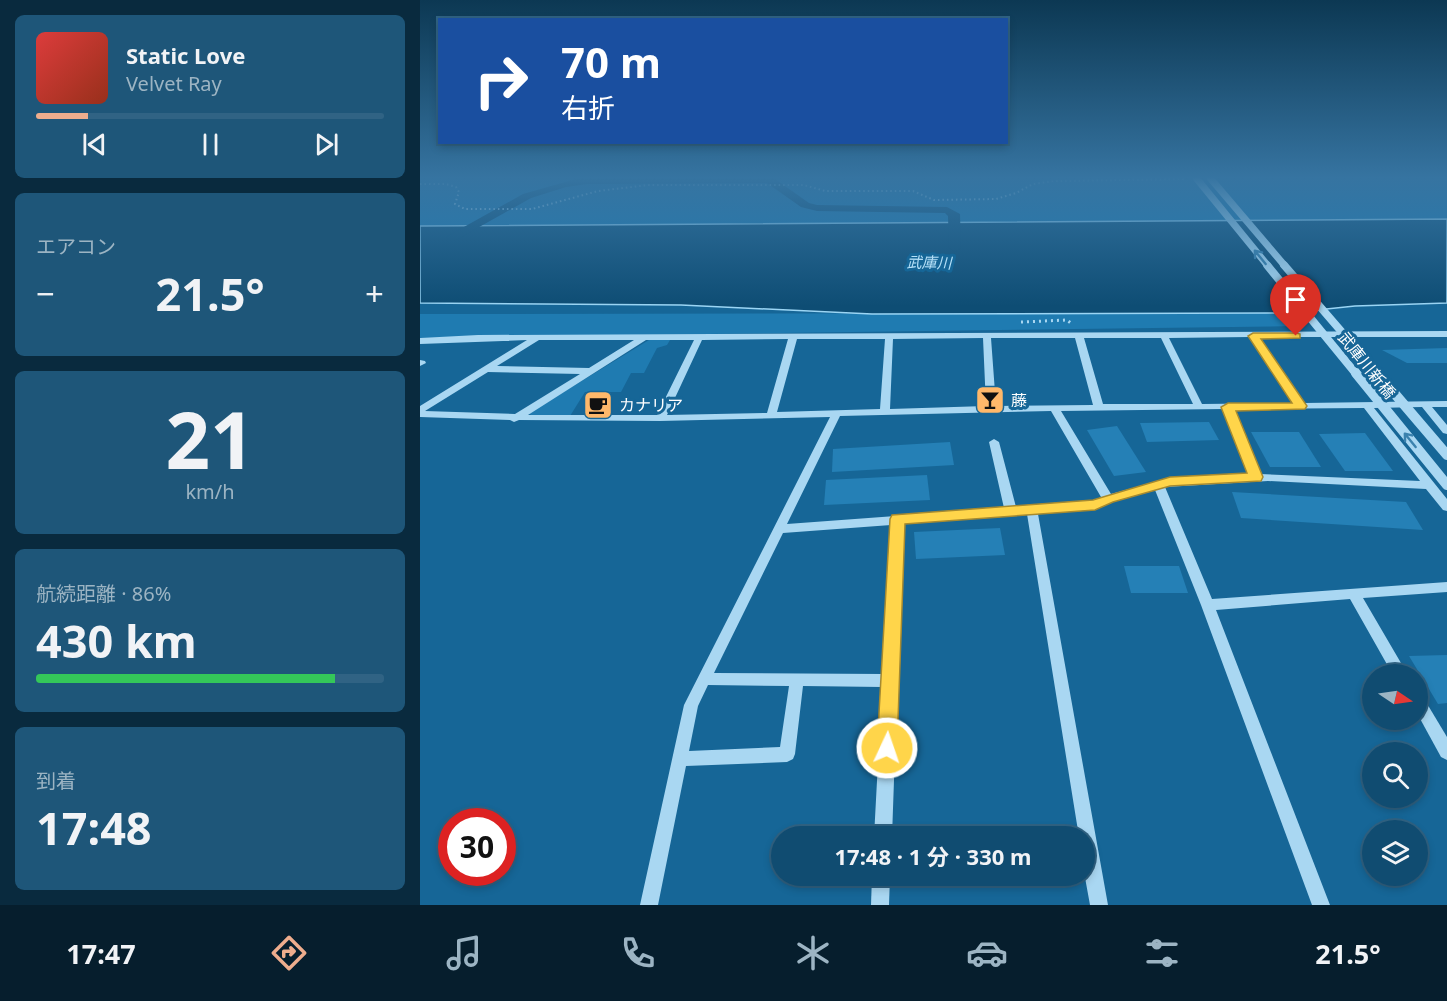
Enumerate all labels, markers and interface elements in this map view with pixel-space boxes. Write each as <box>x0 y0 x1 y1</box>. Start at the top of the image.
text: 70 m <box>561 33 661 90</box>
text: Static Love <box>126 40 245 70</box>
icon: right <box>462 42 540 120</box>
text: Velvet Ray <box>126 70 222 97</box>
text: 右折 <box>561 89 615 126</box>
icon: previous <box>78 128 111 161</box>
icon: pause <box>194 128 227 161</box>
icon: next <box>310 128 343 161</box>
text: エアコン <box>36 233 116 260</box>
one-way arrow <box>1253 249 1266 265</box>
water label: 武庫川 <box>906 252 954 272</box>
text: 21.5° <box>156 263 264 324</box>
text: − <box>36 271 55 316</box>
text: + <box>365 271 384 316</box>
pin <box>1270 274 1321 336</box>
icon: arrive <box>1279 283 1312 316</box>
street label: 武庫川新橋 <box>1333 327 1401 403</box>
bar icon: 藤 <box>974 384 1006 416</box>
text: 21 <box>165 386 255 492</box>
cafe icon: カナリア <box>582 389 614 421</box>
place label: 藤 <box>1011 389 1027 411</box>
place label: カナリア <box>619 394 683 416</box>
one-way arrow <box>1403 432 1416 448</box>
text: km/h <box>185 478 235 505</box>
text: 航続距離 · 86% <box>36 580 171 607</box>
text: 430 km <box>36 610 197 671</box>
north arrow <box>1362 664 1428 730</box>
map controls <box>1362 664 1428 886</box>
position arrow <box>855 716 919 780</box>
button: search <box>1362 742 1428 808</box>
text: 到着 <box>36 767 76 794</box>
text: 17:48 <box>36 797 152 858</box>
speed limit sign: 30 <box>438 808 516 886</box>
button: layers <box>1362 820 1428 886</box>
text: 17:48 · 1 分 · 330 m <box>835 841 1032 871</box>
icon: directions <box>268 932 310 974</box>
icon: music <box>443 932 485 974</box>
icon: phone <box>617 932 659 974</box>
icon: climate <box>792 932 834 974</box>
icon: car <box>966 932 1008 974</box>
icon: filters <box>1141 932 1183 974</box>
text: 17:47 <box>66 935 136 972</box>
text: 21.5° <box>1315 935 1381 972</box>

